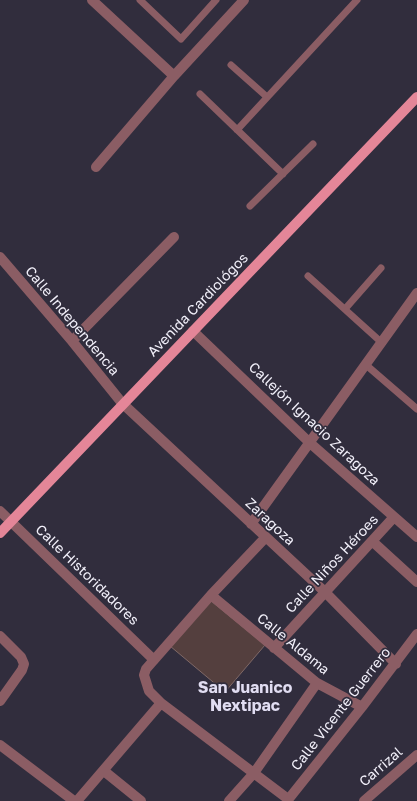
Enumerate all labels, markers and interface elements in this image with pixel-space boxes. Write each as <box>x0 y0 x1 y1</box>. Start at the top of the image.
street label: Avenida Cardiológos <box>144 250 252 360</box>
street label: Calle Independencia <box>21 263 123 379</box>
street label: Callejón Ignacio Zaragoza <box>245 359 383 489</box>
street label: Zaragoza <box>242 495 298 549</box>
street label: Calle Niños Héroes <box>282 511 382 617</box>
street label: Calle Historidadores <box>32 521 142 629</box>
street label: Calle Aldama <box>253 610 333 678</box>
street label: Calle Vicente Guerrero <box>288 644 394 774</box>
district label: San Juanico Nextipac <box>198 678 292 716</box>
street label: Carrizal <box>356 744 406 790</box>

